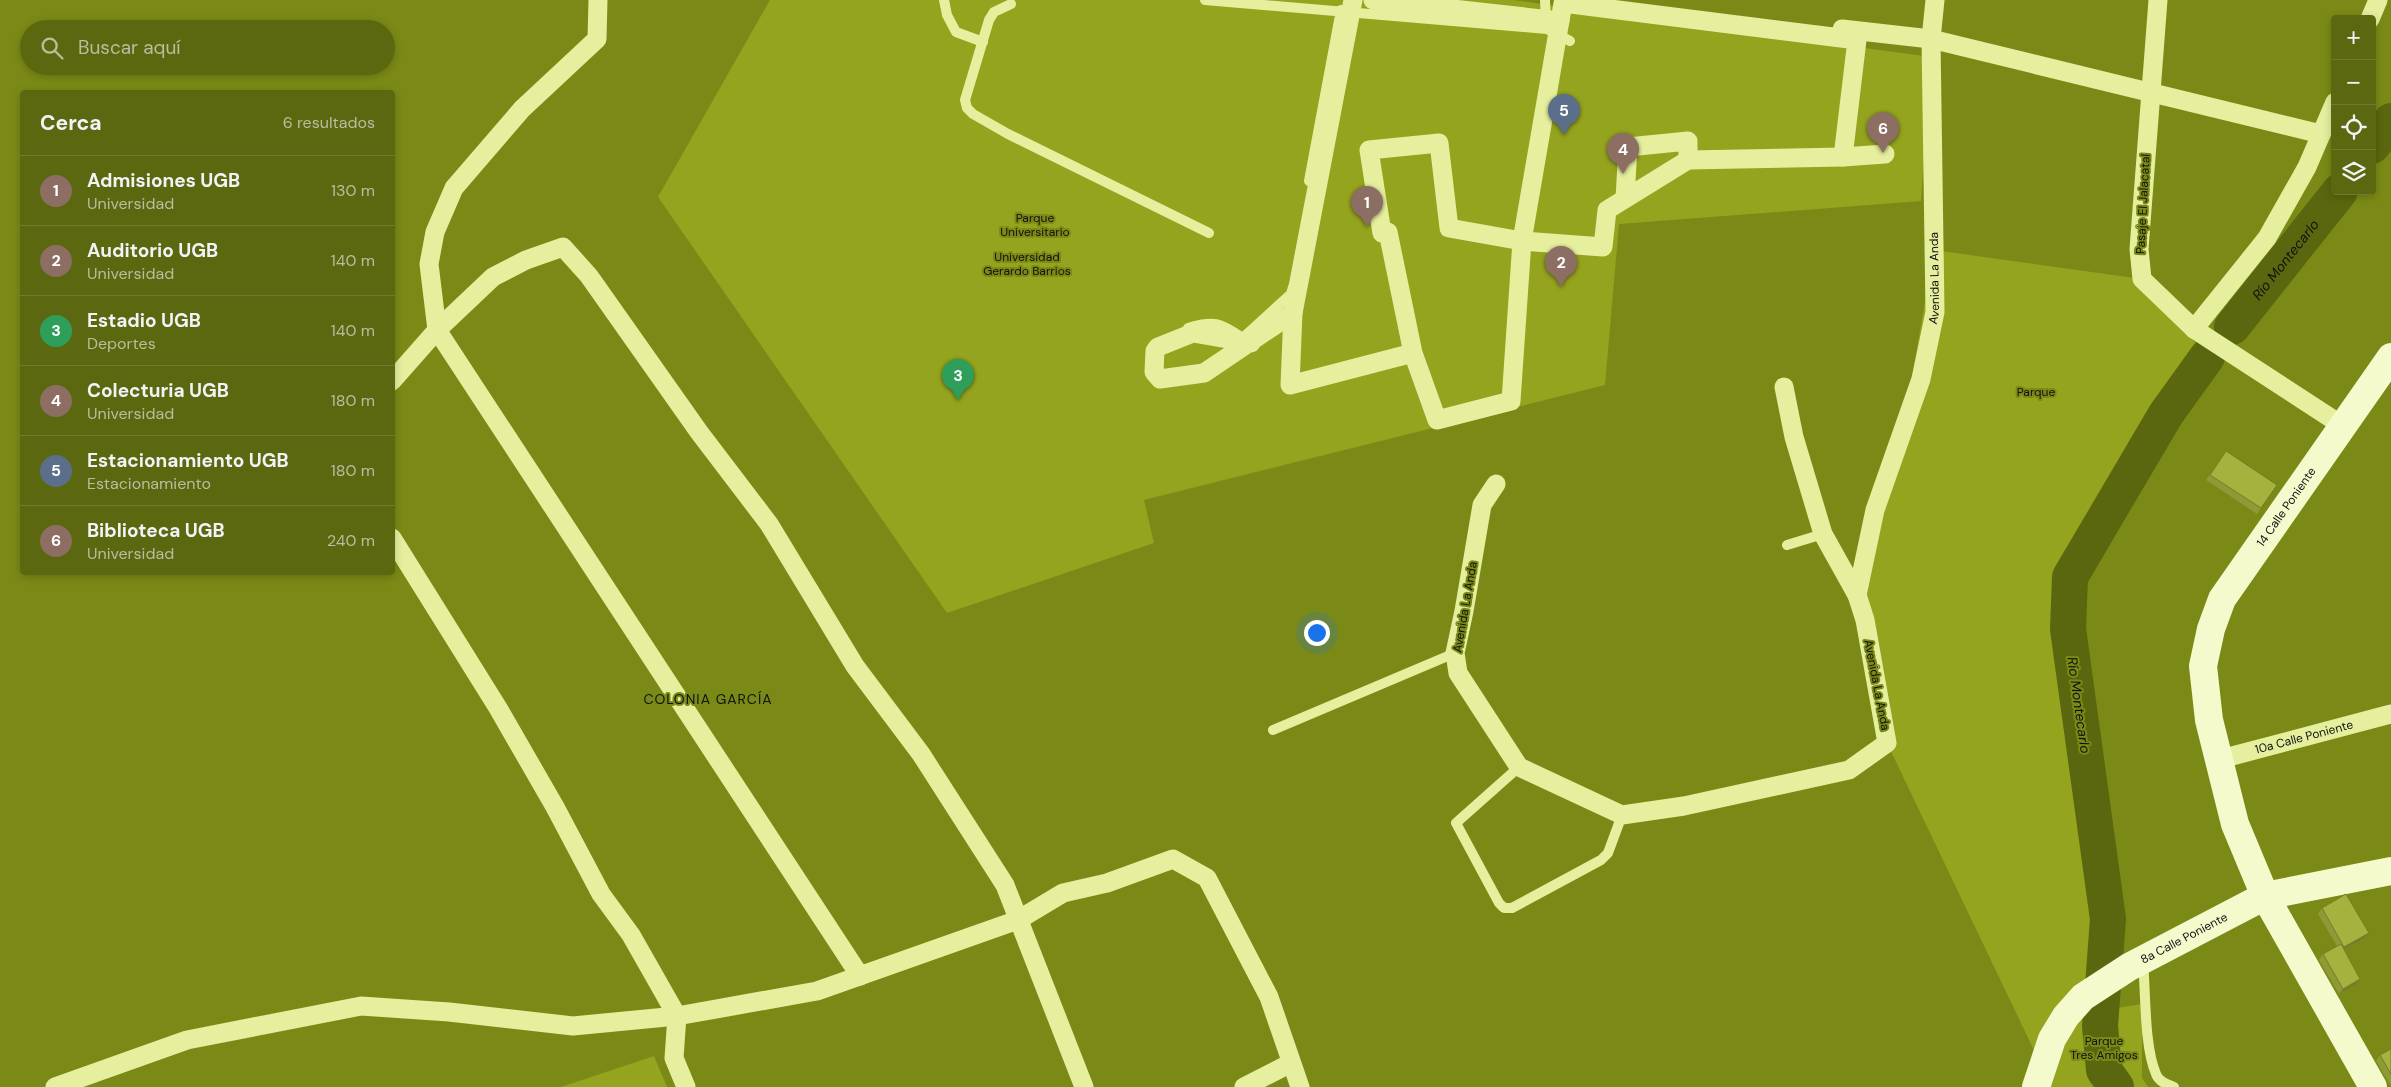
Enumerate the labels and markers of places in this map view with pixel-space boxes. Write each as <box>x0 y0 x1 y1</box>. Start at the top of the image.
pin: 5 <box>1548 94 1580 135</box>
pin: 6 <box>1867 112 1899 153</box>
pin: 4 <box>1607 133 1639 174</box>
pin: 1 <box>1351 186 1383 227</box>
pin: 2 <box>1545 246 1577 287</box>
pin: 3 <box>942 359 974 400</box>

